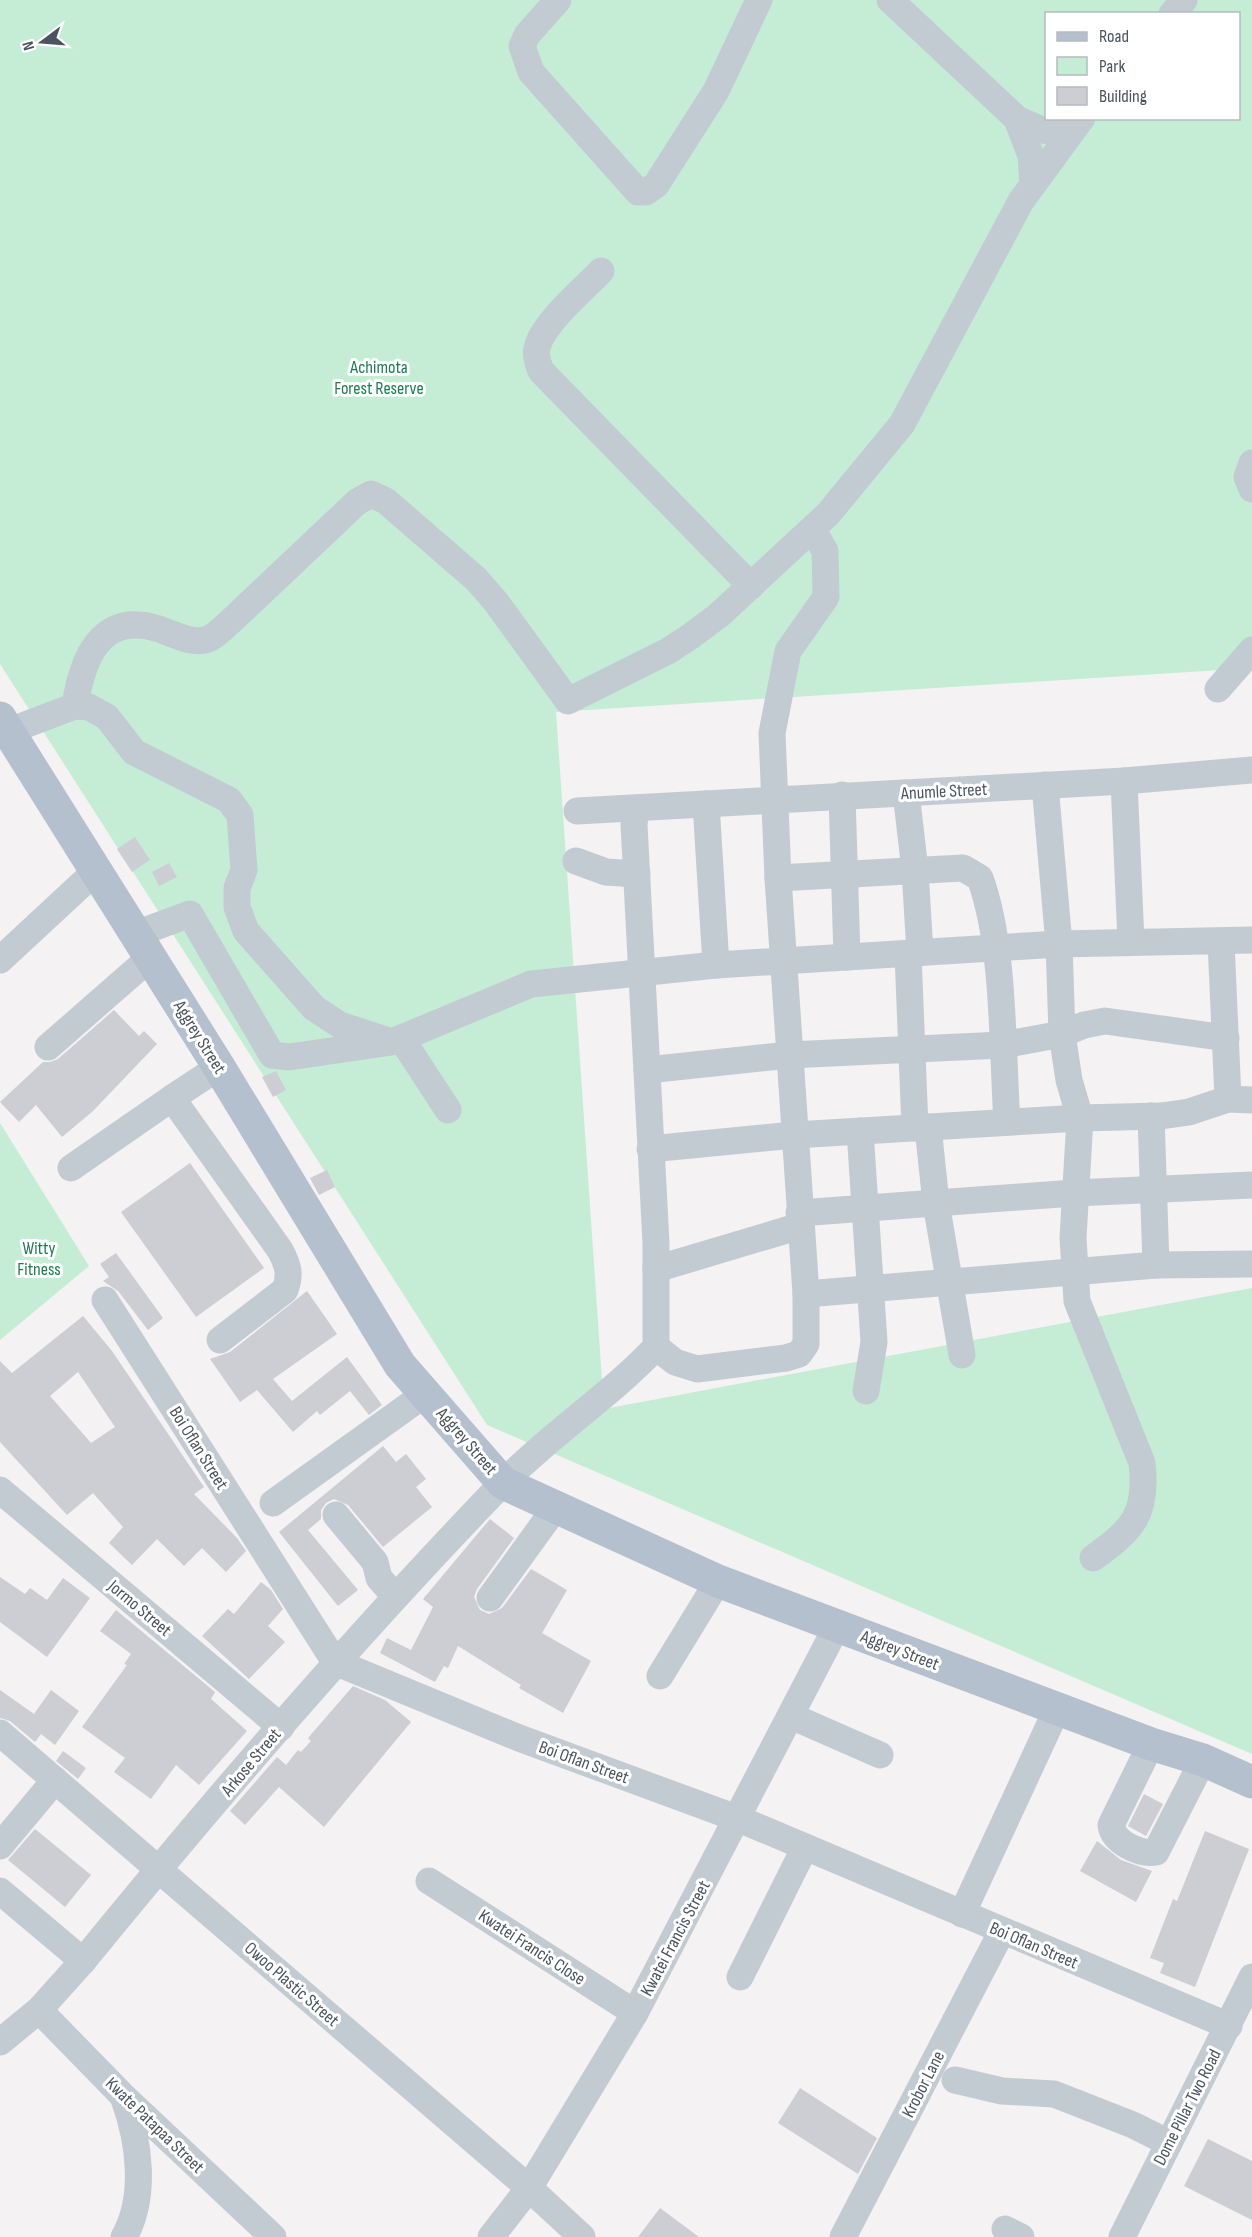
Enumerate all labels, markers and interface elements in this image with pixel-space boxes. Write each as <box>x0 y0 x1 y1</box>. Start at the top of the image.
north arrow <box>12 12 72 72</box>
legend <box>1045 12 1240 120</box>
text: Road <box>1099 26 1129 47</box>
text: N <box>19 39 39 52</box>
text: Park <box>1099 56 1125 77</box>
text: Building <box>1099 86 1147 107</box>
park label: Achimota Forest Reserve <box>334 357 424 399</box>
street label: Anumle Street <box>899 779 988 804</box>
street label: Aggrey Street <box>168 996 231 1078</box>
park label: Witty Fitness <box>17 1238 61 1280</box>
street label: Boi Oflan Street <box>165 1403 233 1494</box>
street label: Aggrey Street <box>431 1403 502 1480</box>
street label: Jormo Street <box>103 1575 176 1641</box>
street label: Aggrey Street <box>857 1626 942 1675</box>
street label: Arkose Street <box>216 1724 286 1801</box>
street label: Boi Oflan Street <box>536 1737 632 1789</box>
street label: Kwatei Francis Street <box>636 1876 715 2000</box>
street label: Kwatei Francis Close <box>474 1905 589 1990</box>
street label: Boi Oflan Street <box>986 1917 1082 1974</box>
street label: Owoo Plastic Street <box>240 1938 343 2031</box>
street label: Dome Pillar Two Road <box>1149 2046 1226 2169</box>
street label: Krobor Lane <box>898 2047 949 2121</box>
street label: Kwate Patapaa Street <box>101 2073 209 2178</box>

